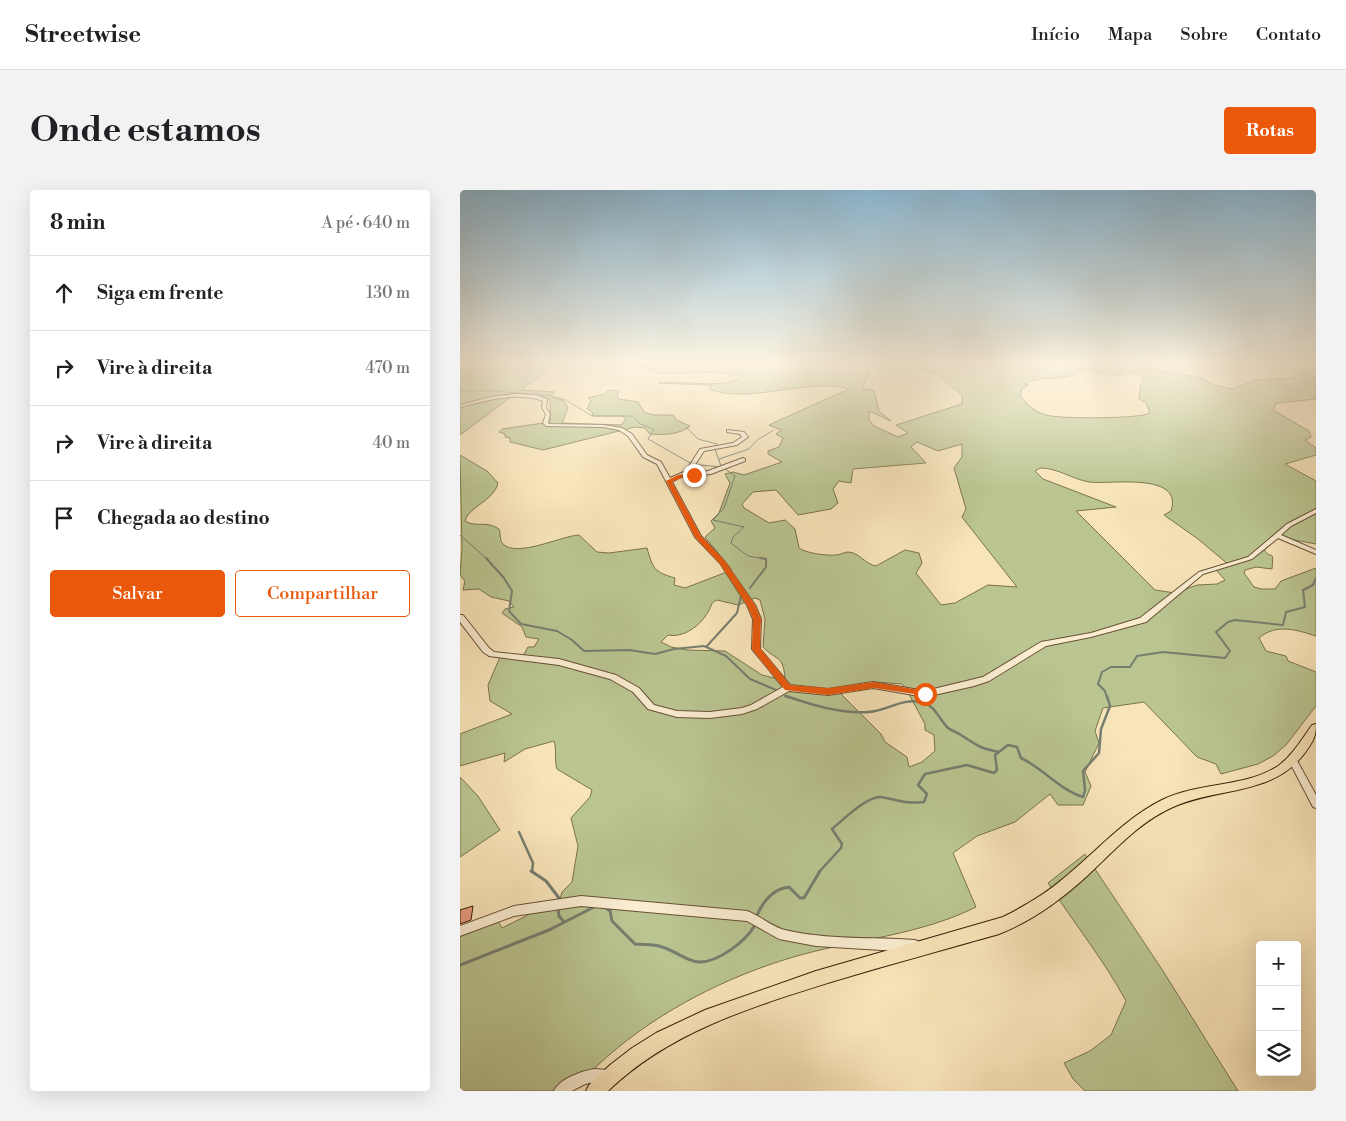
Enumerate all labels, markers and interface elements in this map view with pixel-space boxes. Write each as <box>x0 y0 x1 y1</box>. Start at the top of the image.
text: Streetwise <box>25 20 141 50</box>
text: Início <box>1031 23 1080 46</box>
text: Mapa <box>1108 23 1152 46</box>
text: Sobre <box>1180 23 1228 46</box>
text: Contato <box>1256 23 1321 46</box>
button: Rotas <box>1224 107 1316 154</box>
text: Onde estamos <box>30 109 261 152</box>
text: 8 min <box>50 210 105 236</box>
text: A pé · 640 m <box>322 213 410 233</box>
icon: ahead <box>50 279 78 307</box>
text: Siga em frente <box>97 281 224 305</box>
text: 130 m <box>366 283 410 303</box>
icon: right <box>50 354 78 382</box>
text: Vire à direita <box>97 356 212 380</box>
text: 470 m <box>366 358 410 378</box>
icon: right <box>50 429 78 457</box>
text: Vire à direita <box>97 431 212 455</box>
text: 40 m <box>373 433 410 453</box>
route end <box>683 464 706 487</box>
icon: arrive <box>50 504 78 532</box>
text: Chegada ao destino <box>97 506 270 530</box>
button: Salvar <box>50 570 225 617</box>
button: Compartilhar <box>235 570 410 617</box>
route start <box>914 683 937 706</box>
map controls <box>1256 941 1301 1076</box>
button: + <box>1256 941 1301 986</box>
button: − <box>1256 986 1301 1031</box>
button: layers <box>1256 1031 1301 1076</box>

